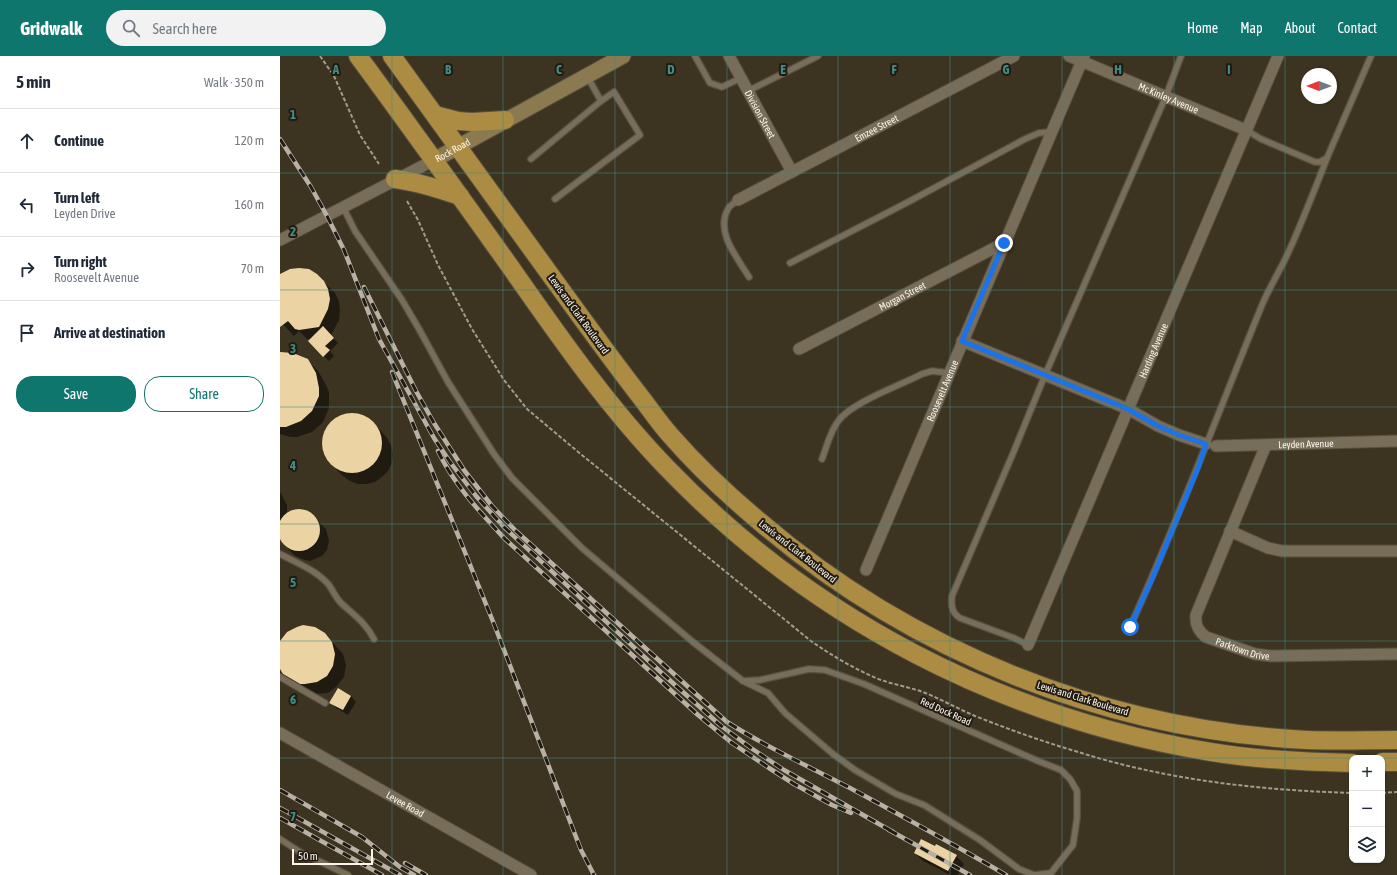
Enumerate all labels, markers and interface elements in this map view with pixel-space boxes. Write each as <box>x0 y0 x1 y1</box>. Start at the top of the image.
search box <box>106 10 386 46</box>
text: Gridwalk <box>20 17 82 39</box>
icon: search <box>120 17 142 39</box>
text: Search here <box>152 20 217 37</box>
text: Home <box>1187 20 1218 36</box>
text: Map <box>1240 20 1263 36</box>
text: About <box>1285 20 1316 36</box>
text: Contact <box>1338 20 1377 36</box>
text: A <box>332 62 340 77</box>
text: B <box>445 62 452 77</box>
text: C <box>556 62 562 77</box>
text: D <box>667 62 675 77</box>
text: E <box>780 62 786 77</box>
text: F <box>891 62 897 77</box>
text: G <box>1003 62 1010 77</box>
text: H <box>1114 62 1122 77</box>
text: I <box>1227 62 1231 77</box>
north arrow <box>1301 68 1337 104</box>
text: 5 min <box>16 72 51 92</box>
text: Walk · 350 m <box>204 75 264 90</box>
street label: Mc Kinley Avenue <box>1137 81 1201 116</box>
street label: Division Street <box>743 88 778 140</box>
text: 1 <box>290 107 296 122</box>
street label: Emzee Street <box>853 112 900 144</box>
icon: ahead <box>16 130 38 152</box>
text: Continue <box>54 132 104 149</box>
text: 120 m <box>235 133 264 148</box>
street label: Rock Road <box>433 136 472 164</box>
text: Turn left <box>54 189 100 206</box>
icon: left <box>16 194 38 216</box>
text: 160 m <box>235 197 264 212</box>
text: Leyden Drive <box>54 206 115 221</box>
text: 2 <box>290 224 296 239</box>
route end <box>995 234 1013 252</box>
text: Turn right <box>54 253 107 270</box>
icon: right <box>16 258 38 280</box>
text: 70 m <box>241 261 264 276</box>
text: Roosevelt Avenue <box>54 270 139 285</box>
street label: Lewis and Clark Boulevard <box>546 273 611 356</box>
street label: Morgan Street <box>877 280 928 313</box>
street label: Harding Avenue <box>1137 321 1170 380</box>
icon: arrive <box>16 322 38 344</box>
text: Arrive at destination <box>54 324 165 341</box>
text: 3 <box>290 341 296 356</box>
street label: Roosevelt Avenue <box>925 358 961 423</box>
button: Save <box>16 376 136 412</box>
button: Share <box>144 376 264 412</box>
street label: Leyden Avenue <box>1278 438 1334 450</box>
text: 4 <box>289 458 296 473</box>
street label: Lewis and Clark Boulevard <box>757 518 839 585</box>
text: 5 <box>290 575 296 590</box>
route start <box>1121 618 1139 636</box>
street label: Parktown Drive <box>1214 636 1271 662</box>
street label: Lewis and Clark Boulevard <box>1036 679 1130 718</box>
text: 6 <box>290 692 296 707</box>
street label: Red Dock Road <box>919 695 973 728</box>
map controls <box>1349 755 1385 863</box>
button: + <box>1349 755 1385 791</box>
street label: Levee Road <box>384 789 426 820</box>
button: − <box>1349 791 1385 827</box>
text: 7 <box>290 809 296 824</box>
button: layers <box>1349 827 1385 863</box>
scale bar <box>292 847 373 866</box>
text: 50 m <box>298 850 318 862</box>

